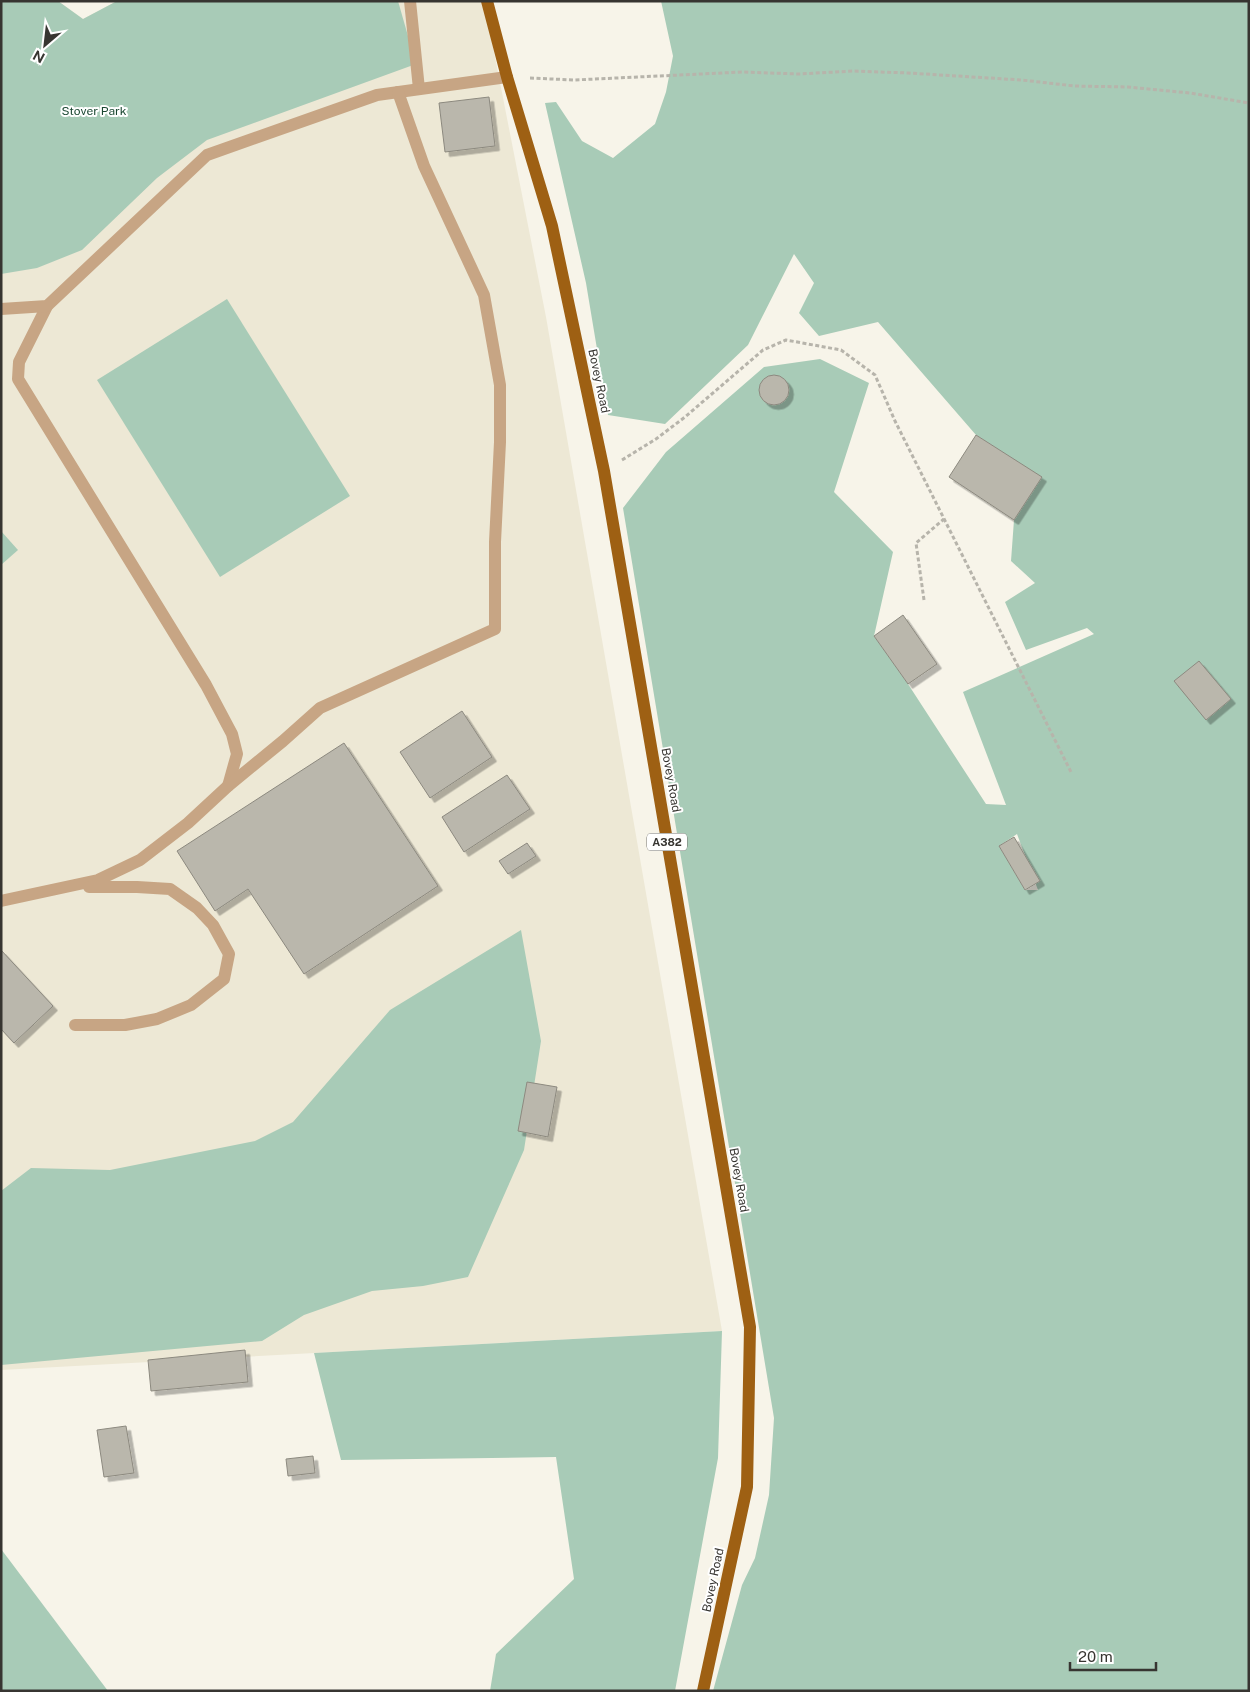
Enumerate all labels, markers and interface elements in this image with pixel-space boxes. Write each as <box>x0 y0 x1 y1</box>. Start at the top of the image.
north arrow <box>20 20 70 70</box>
text: N <box>30 47 47 66</box>
park label: Stover Park <box>62 104 127 118</box>
street label: Bovey Road <box>585 348 613 414</box>
street label: Bovey Road <box>658 747 684 813</box>
road number: A382 <box>647 834 687 850</box>
street label: Bovey Road <box>726 1147 752 1213</box>
street label: Bovey Road <box>699 1547 727 1613</box>
scale bar <box>1070 1640 1156 1672</box>
text: 20 m <box>1078 1648 1113 1665</box>

